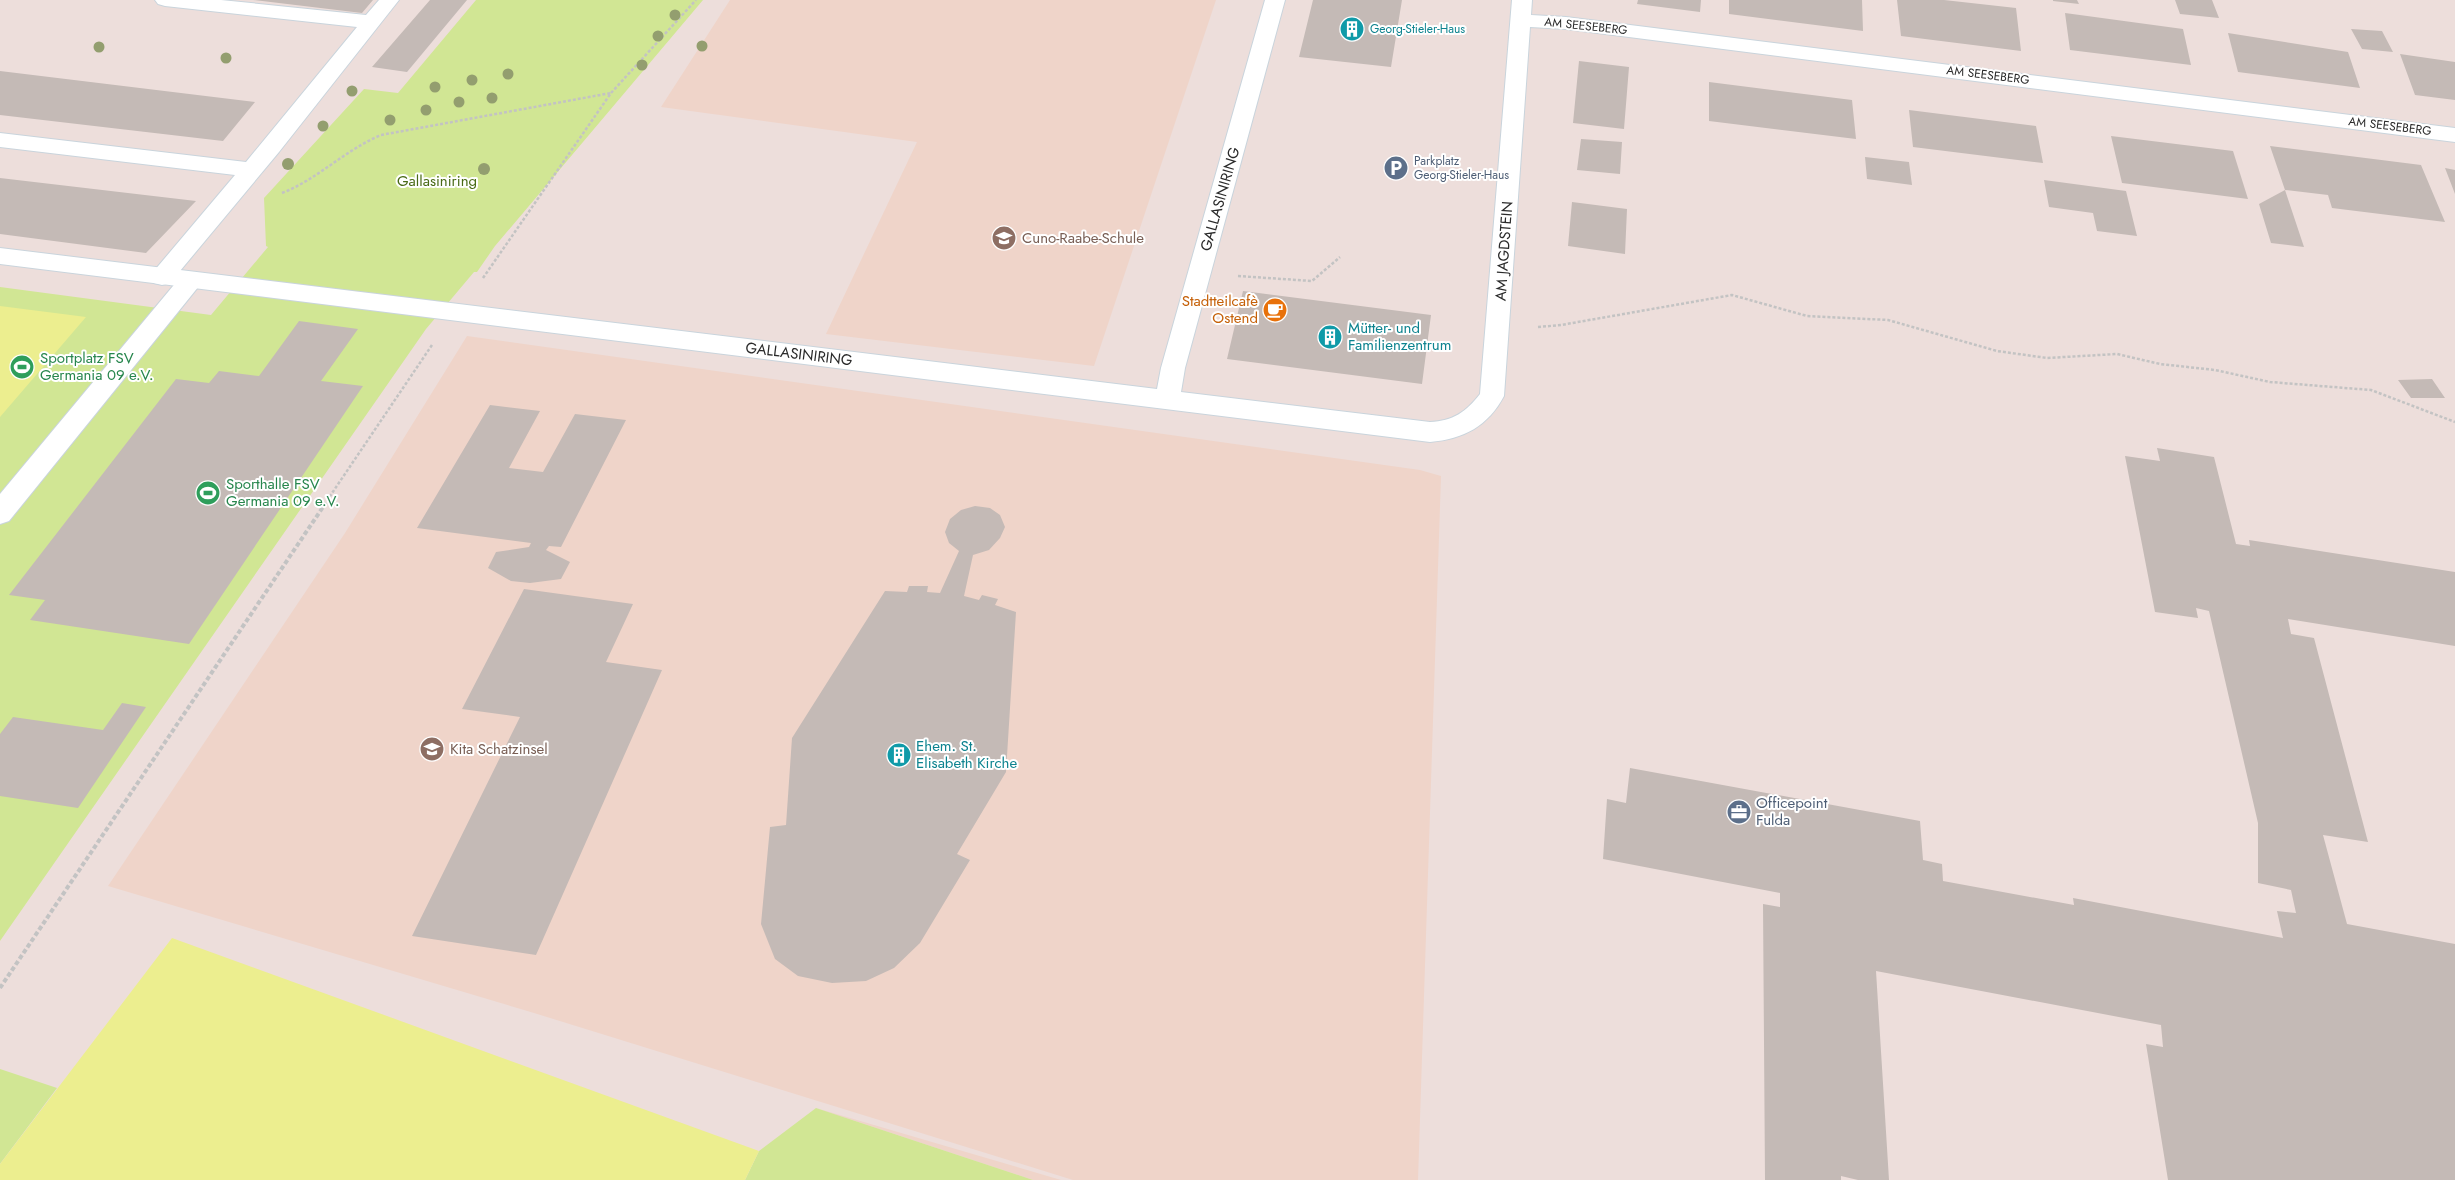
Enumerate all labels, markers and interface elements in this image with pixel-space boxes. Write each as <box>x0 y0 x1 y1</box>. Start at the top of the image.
street label: AM SEESEBERG <box>1544 13 1628 39</box>
building icon: Georg-Stieler-Haus <box>1339 16 1365 42</box>
place label: Georg-Stieler-Haus <box>1370 20 1465 38</box>
street label: AM SEESEBERG <box>1945 61 2031 89</box>
street label: AM SEESEBERG <box>2347 112 2433 140</box>
street label: GALLASINIRING <box>1195 144 1245 254</box>
place label: Parkplatz Georg-Stieler-Haus <box>1414 152 1509 184</box>
parking icon: Parkplatz Georg-Stieler-Haus <box>1383 155 1409 181</box>
park label: Gallasiniring <box>397 170 477 192</box>
street label: AM JAGDSTEIN <box>1490 200 1518 302</box>
school or university icon: Cuno-Raabe-Schule <box>991 225 1017 251</box>
place label: Cuno-Raabe-Schule <box>1022 227 1144 249</box>
place label: Stadtteilcafè Ostend <box>1182 290 1258 329</box>
cafe icon: Stadtteilcafè Ostend <box>1262 297 1288 323</box>
place label: Mütter- und Familienzentrum <box>1348 317 1451 356</box>
building icon: Mütter- und Familienzentrum <box>1317 324 1343 350</box>
street label: GALLASINIRING <box>744 337 854 371</box>
place label: Sportplatz FSV Germania 09 e.V. <box>40 347 153 386</box>
sports icon: Sportplatz FSV Germania 09 e.V. <box>9 354 35 380</box>
place label: Sporthalle FSV Germania 09 e.V. <box>226 473 339 512</box>
sports icon: Sporthalle FSV Germania 09 e.V. <box>195 480 221 506</box>
place label: Ehem. St. Elisabeth Kirche <box>916 735 1017 774</box>
school or university icon: Kita Schatzinsel <box>419 736 445 762</box>
place label: Kita Schatzinsel <box>450 738 548 760</box>
building icon: Ehem. St. Elisabeth Kirche <box>886 742 912 768</box>
place label: Officepoint Fulda <box>1756 792 1828 831</box>
office icon: Officepoint Fulda <box>1726 799 1752 825</box>

